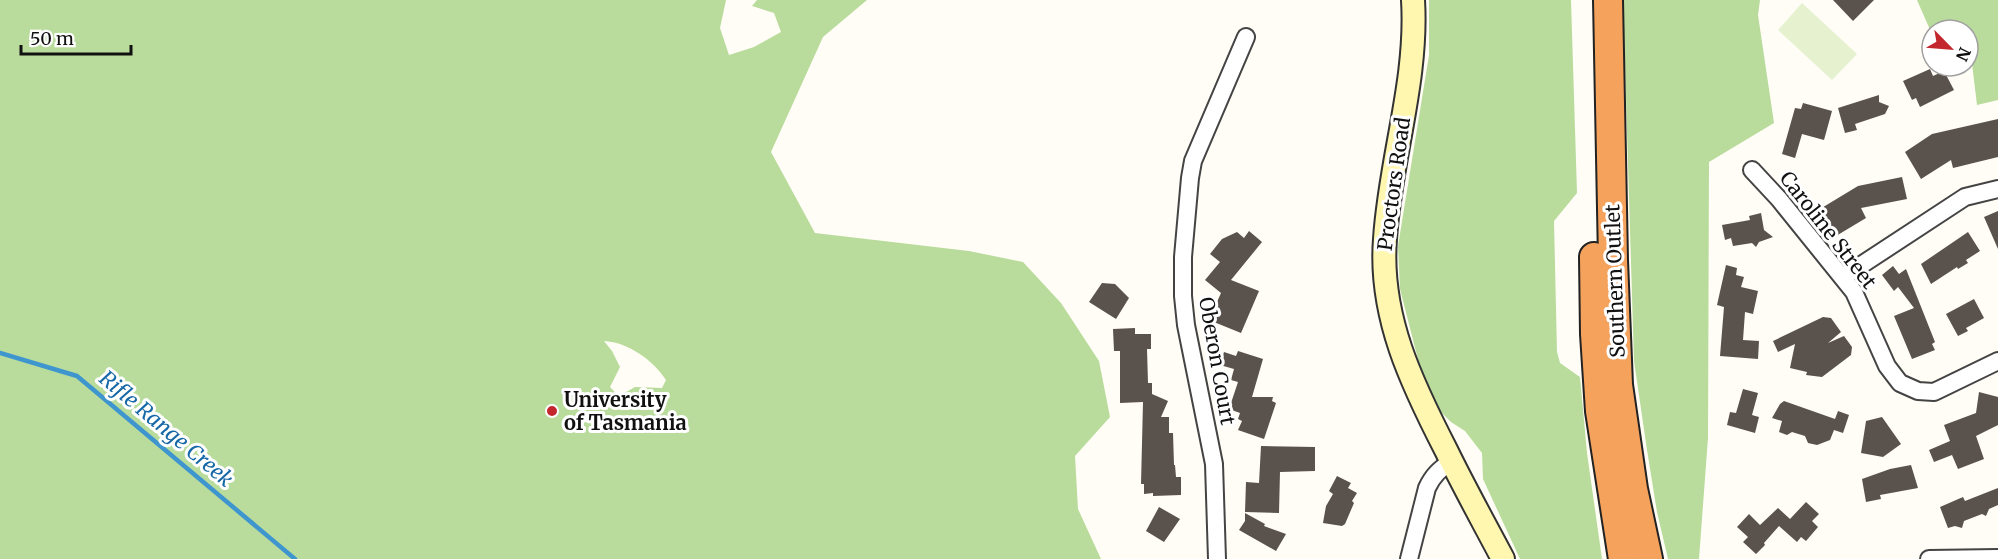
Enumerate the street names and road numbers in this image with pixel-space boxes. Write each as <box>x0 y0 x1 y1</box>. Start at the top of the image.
street label: Proctors Road <box>1372 116 1415 252</box>
street label: Caroline Street <box>1775 166 1882 294</box>
street label: Southern Outlet <box>1599 204 1630 358</box>
street label: Oberon Court <box>1194 295 1241 427</box>

